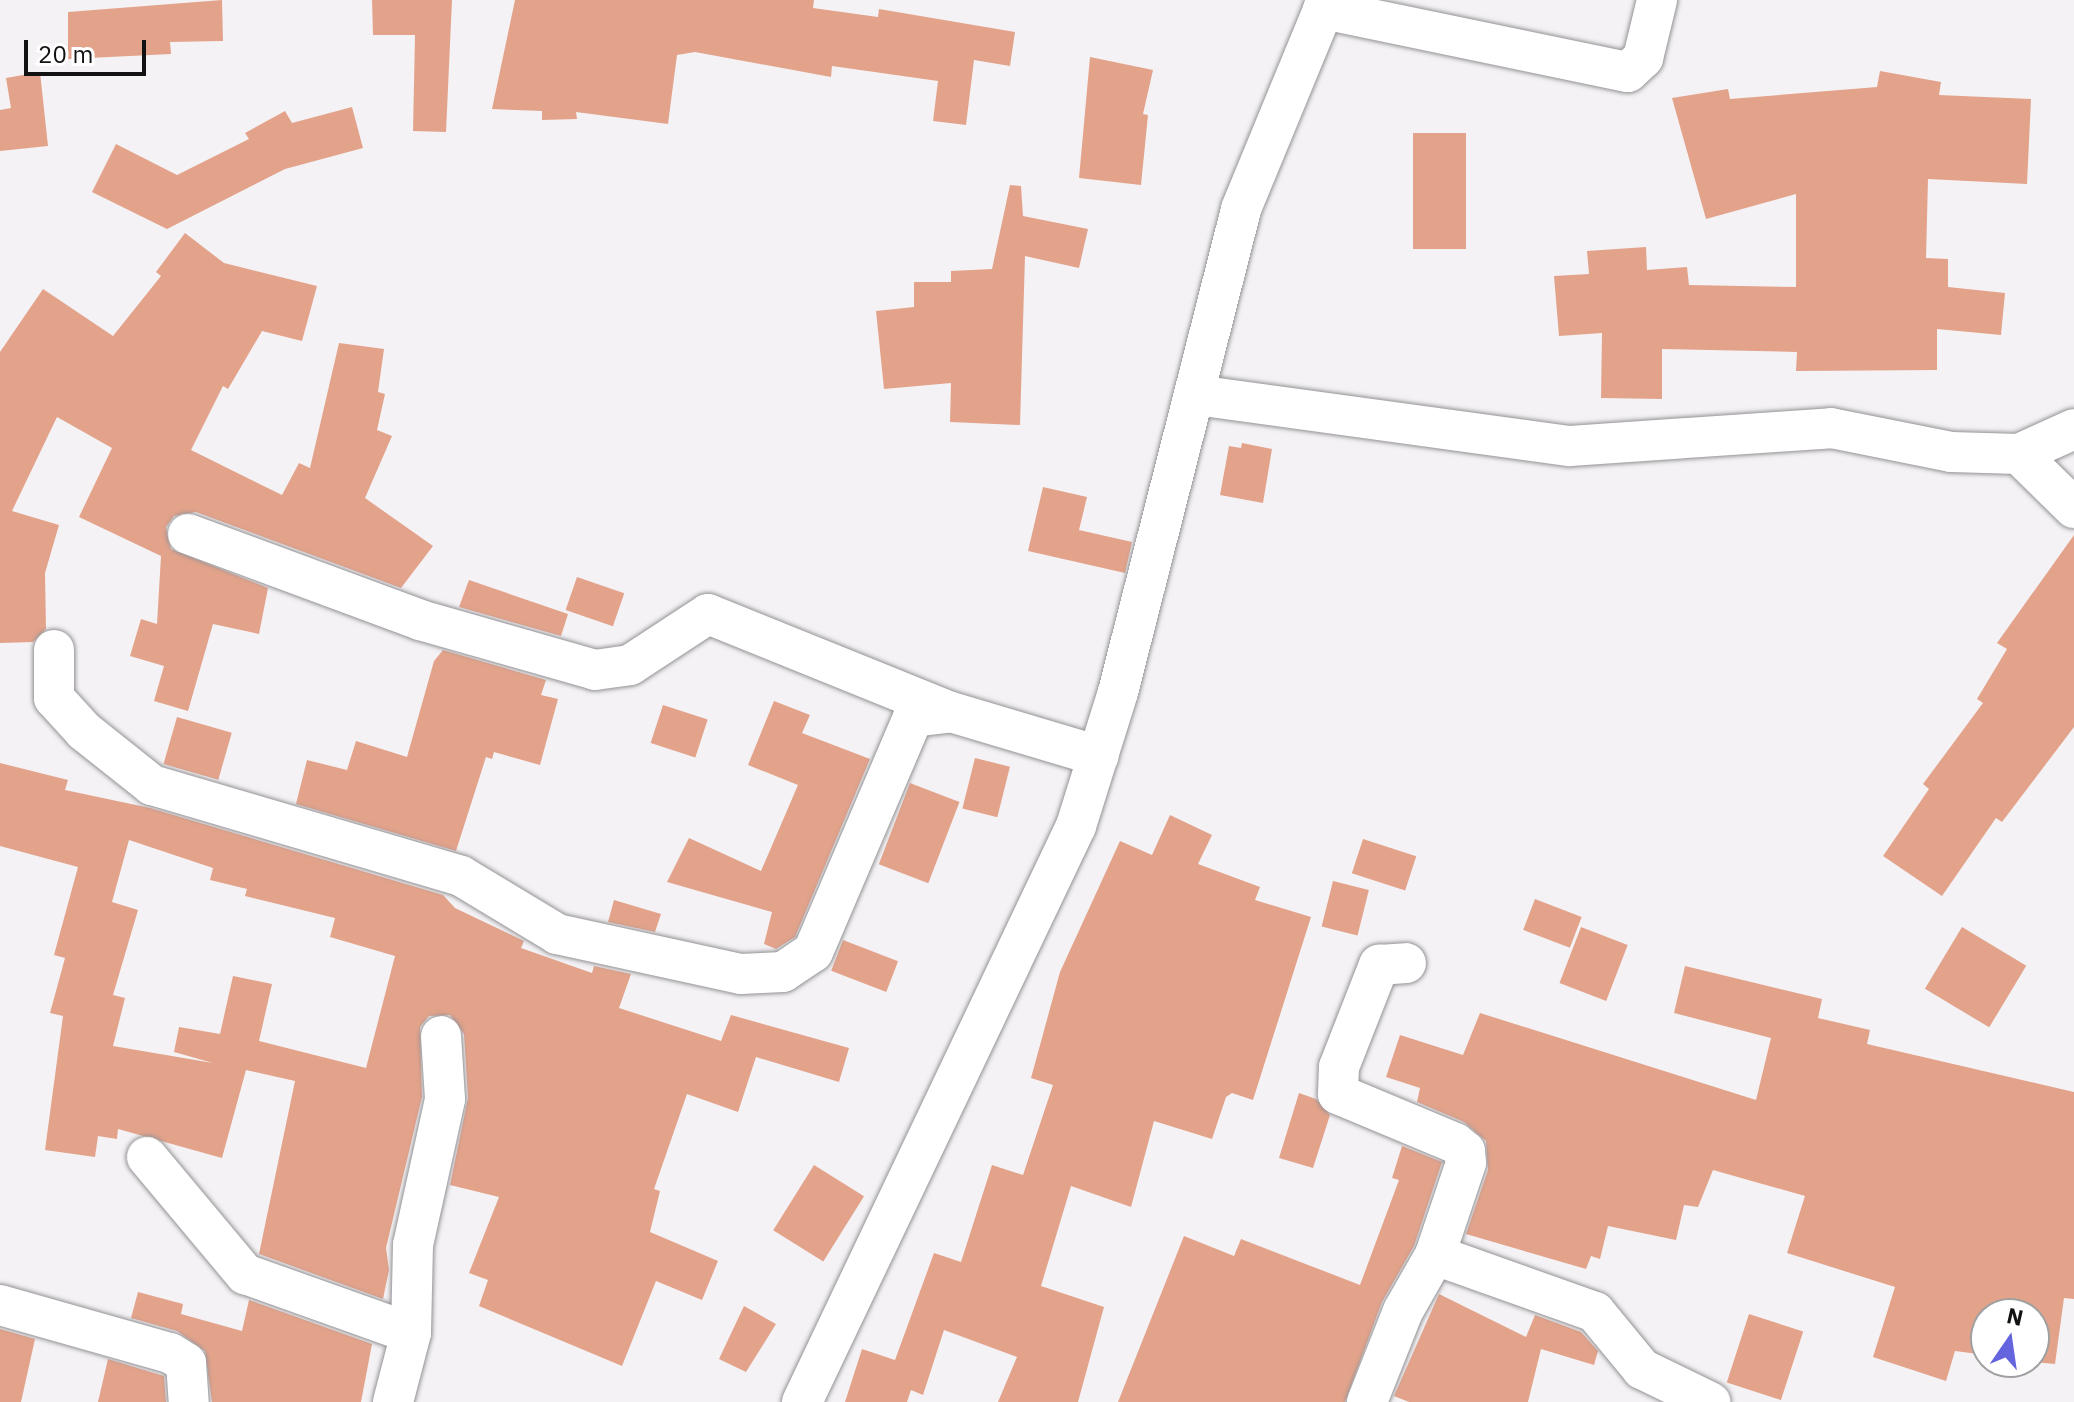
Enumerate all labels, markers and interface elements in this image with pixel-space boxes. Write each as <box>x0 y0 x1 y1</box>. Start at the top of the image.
scale bar <box>28 24 150 74</box>
text: 20 m <box>38 38 93 70</box>
north arrow <box>1970 1298 2050 1378</box>
text: N <box>2004 1300 2026 1332</box>

